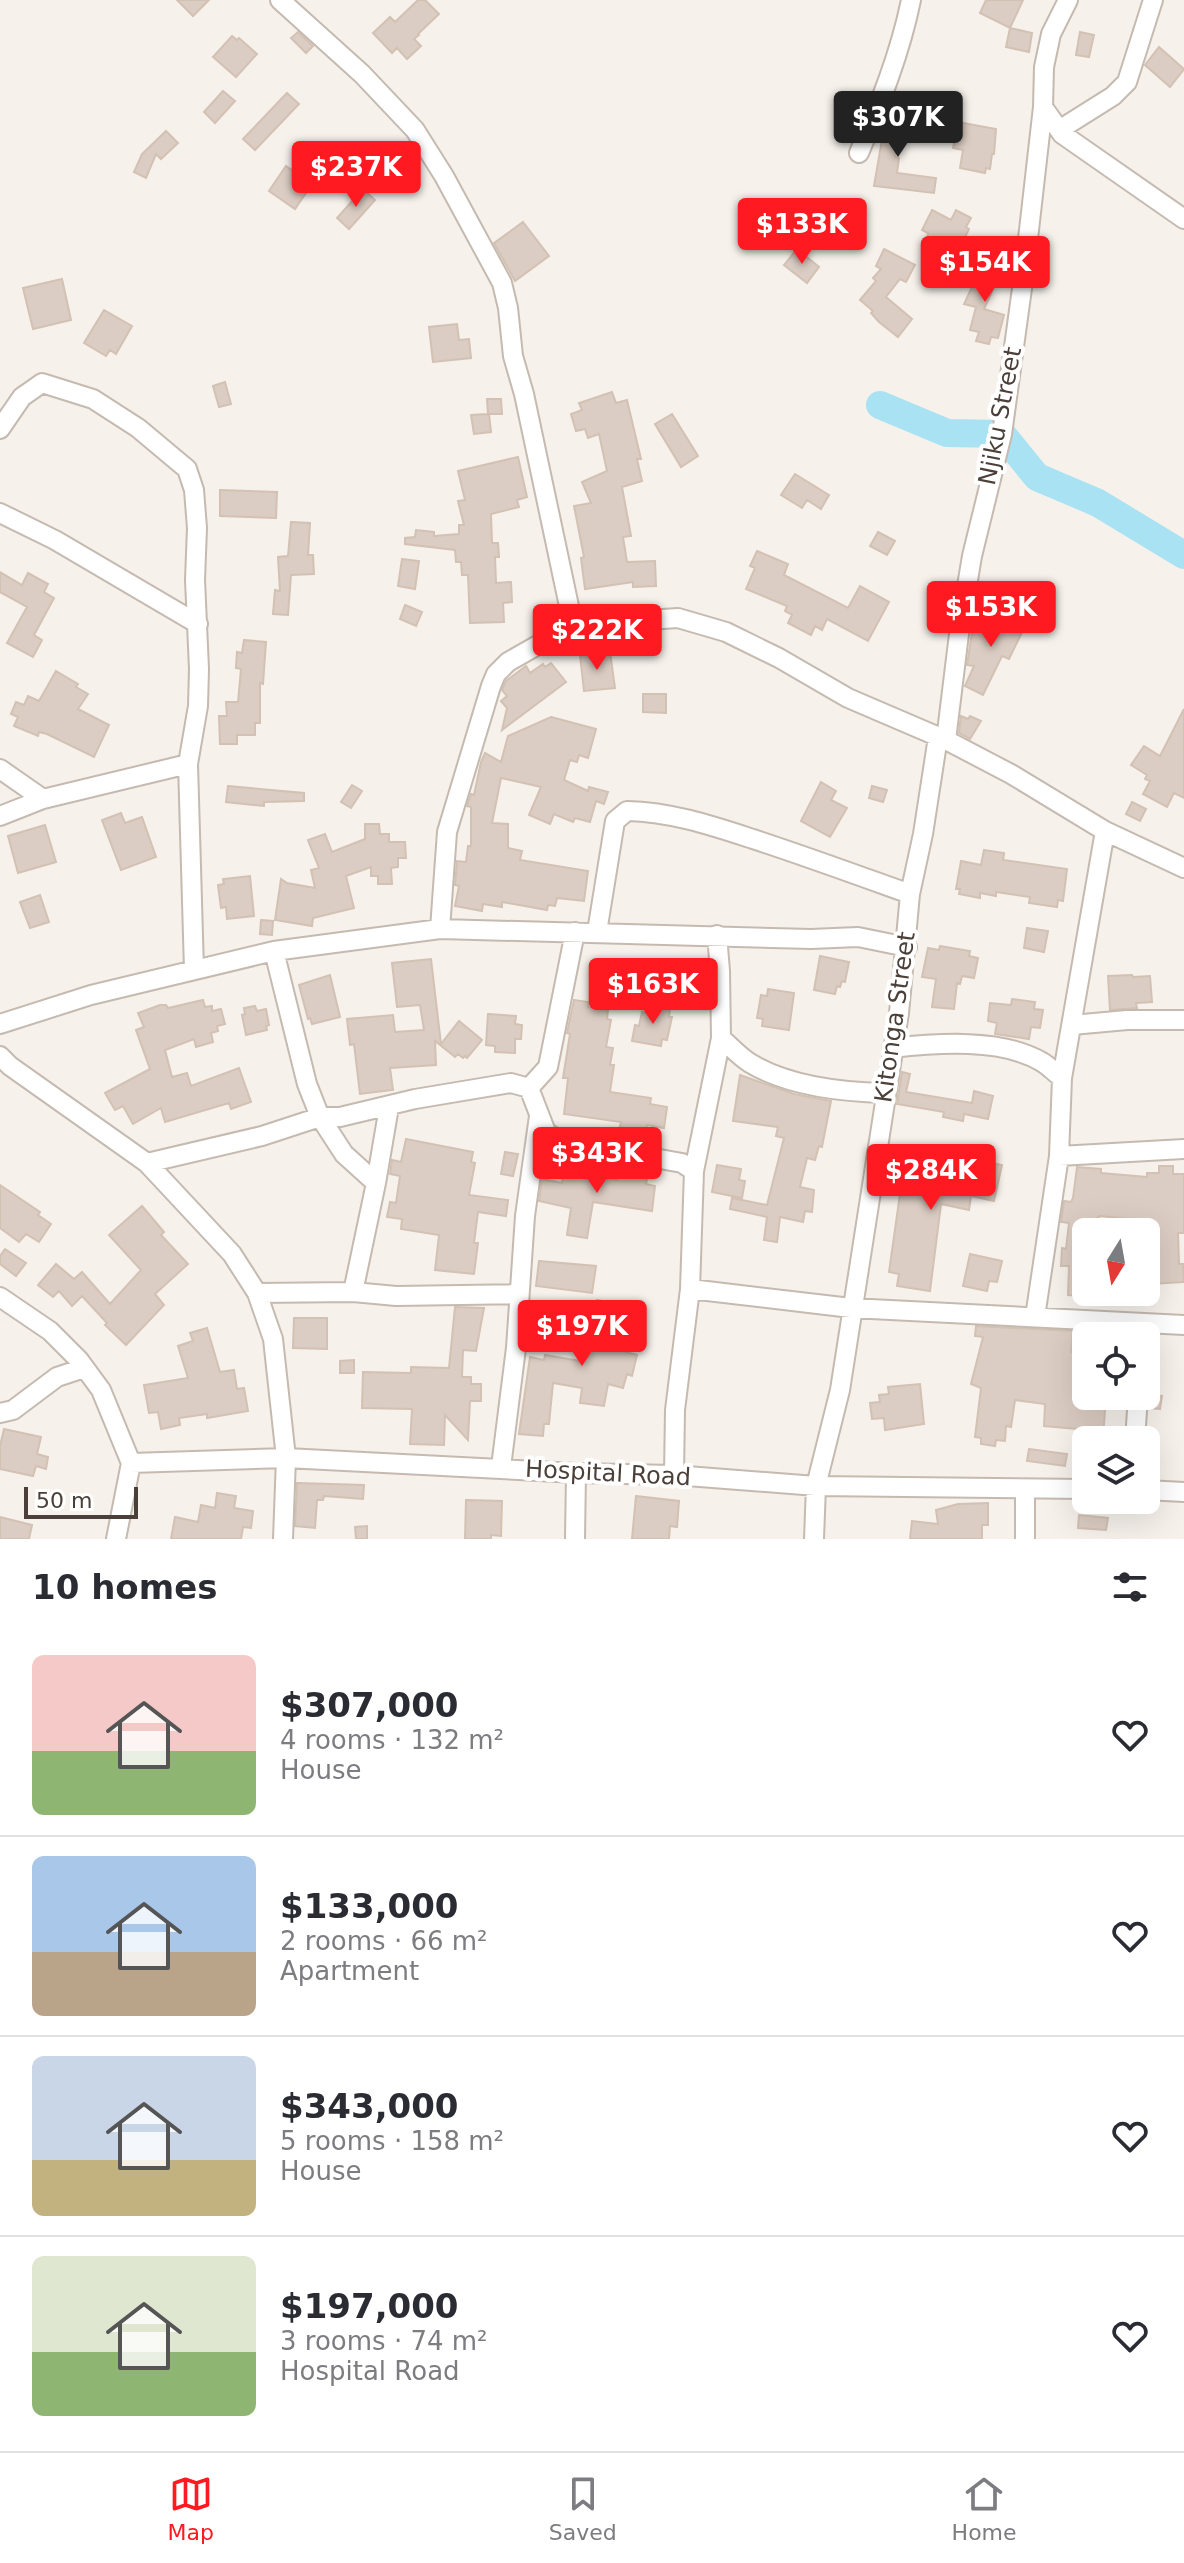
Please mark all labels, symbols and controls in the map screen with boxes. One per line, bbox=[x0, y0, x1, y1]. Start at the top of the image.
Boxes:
pin: $307K bbox=[842, 91, 954, 159]
text: $307K bbox=[852, 102, 944, 132]
pin: $237K bbox=[300, 141, 412, 209]
text: $237K bbox=[310, 152, 402, 182]
pin: $133K bbox=[746, 198, 858, 266]
text: $133K bbox=[756, 209, 848, 239]
pin: $154K bbox=[929, 236, 1041, 304]
text: $154K bbox=[939, 247, 1031, 277]
street label: Njiku Street bbox=[973, 345, 1027, 487]
pin: $153K bbox=[935, 581, 1047, 649]
text: $153K bbox=[945, 592, 1037, 622]
pin: $222K bbox=[541, 604, 653, 672]
text: $222K bbox=[551, 615, 643, 645]
street label: Kitonga Street bbox=[869, 930, 921, 1104]
pin: $163K bbox=[597, 958, 709, 1026]
text: $163K bbox=[607, 969, 699, 999]
pin: $343K bbox=[541, 1127, 653, 1195]
text: $343K bbox=[551, 1138, 643, 1168]
pin: $284K bbox=[875, 1144, 987, 1212]
text: $284K bbox=[885, 1155, 977, 1185]
north arrow bbox=[1072, 1218, 1160, 1306]
map controls bbox=[1072, 1218, 1160, 1514]
pin: $197K bbox=[526, 1300, 638, 1368]
text: $197K bbox=[536, 1311, 628, 1341]
button: locate bbox=[1072, 1322, 1160, 1410]
button: layers bbox=[1072, 1426, 1160, 1514]
street label: Hospital Road bbox=[524, 1455, 692, 1491]
scale bar bbox=[24, 1483, 138, 1519]
text: 50 m bbox=[36, 1488, 92, 1513]
icon: filters bbox=[1108, 1565, 1152, 1609]
text: 10 homes bbox=[32, 1567, 217, 1607]
text: $307,000 bbox=[280, 1685, 459, 1725]
icon: home bbox=[96, 1687, 192, 1783]
icon: heart bbox=[1108, 1713, 1152, 1757]
text: 4 rooms · 132 m² bbox=[280, 1725, 504, 1755]
text: House bbox=[280, 1755, 361, 1785]
text: $133,000 bbox=[280, 1886, 459, 1926]
icon: home bbox=[96, 1888, 192, 1984]
icon: heart bbox=[1108, 1914, 1152, 1958]
text: 2 rooms · 66 m² bbox=[280, 1926, 488, 1956]
text: Apartment bbox=[280, 1956, 419, 1986]
text: $343,000 bbox=[280, 2086, 459, 2126]
icon: home bbox=[96, 2088, 192, 2184]
icon: heart bbox=[1108, 2114, 1152, 2158]
text: 5 rooms · 158 m² bbox=[280, 2126, 504, 2156]
text: House bbox=[280, 2156, 361, 2186]
text: $197,000 bbox=[280, 2286, 459, 2326]
icon: home bbox=[96, 2288, 192, 2384]
icon: heart bbox=[1108, 2314, 1152, 2358]
text: 3 rooms · 74 m² bbox=[280, 2326, 488, 2356]
text: Hospital Road bbox=[280, 2356, 460, 2386]
tab: Map bbox=[167, 2472, 214, 2545]
tab: Saved bbox=[549, 2472, 617, 2545]
tab: Home bbox=[952, 2472, 1017, 2545]

